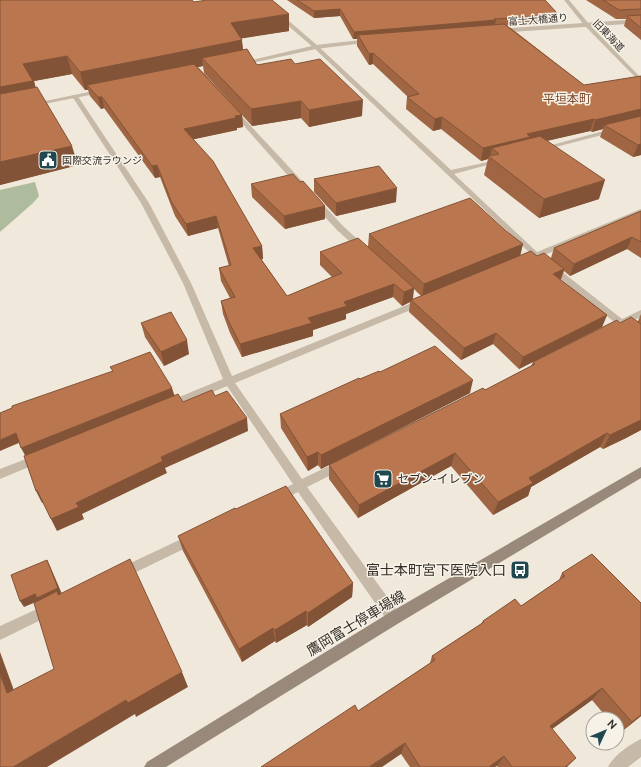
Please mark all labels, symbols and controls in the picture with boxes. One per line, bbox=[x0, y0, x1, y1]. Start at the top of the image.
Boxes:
street label: 富士大橋通り bbox=[508, 12, 568, 27]
street label: 旧東海道 bbox=[591, 17, 626, 54]
district label: 平垣本町 bbox=[543, 92, 591, 105]
public building icon: 国際交流ラウンジ bbox=[37, 149, 59, 171]
place label: 国際交流ラウンジ bbox=[62, 155, 142, 166]
supermarket icon: セブン-イレブン bbox=[372, 468, 394, 490]
place label: セブン-イレブン bbox=[397, 472, 484, 485]
bus stop icon: 富士本町宮下医院入口 bbox=[509, 559, 531, 581]
place label: 富士本町宮下医院入口 bbox=[366, 562, 506, 578]
street label: 鷹岡富士停車場線 bbox=[304, 587, 408, 659]
north arrow bbox=[585, 711, 625, 751]
text: N bbox=[605, 717, 619, 731]

